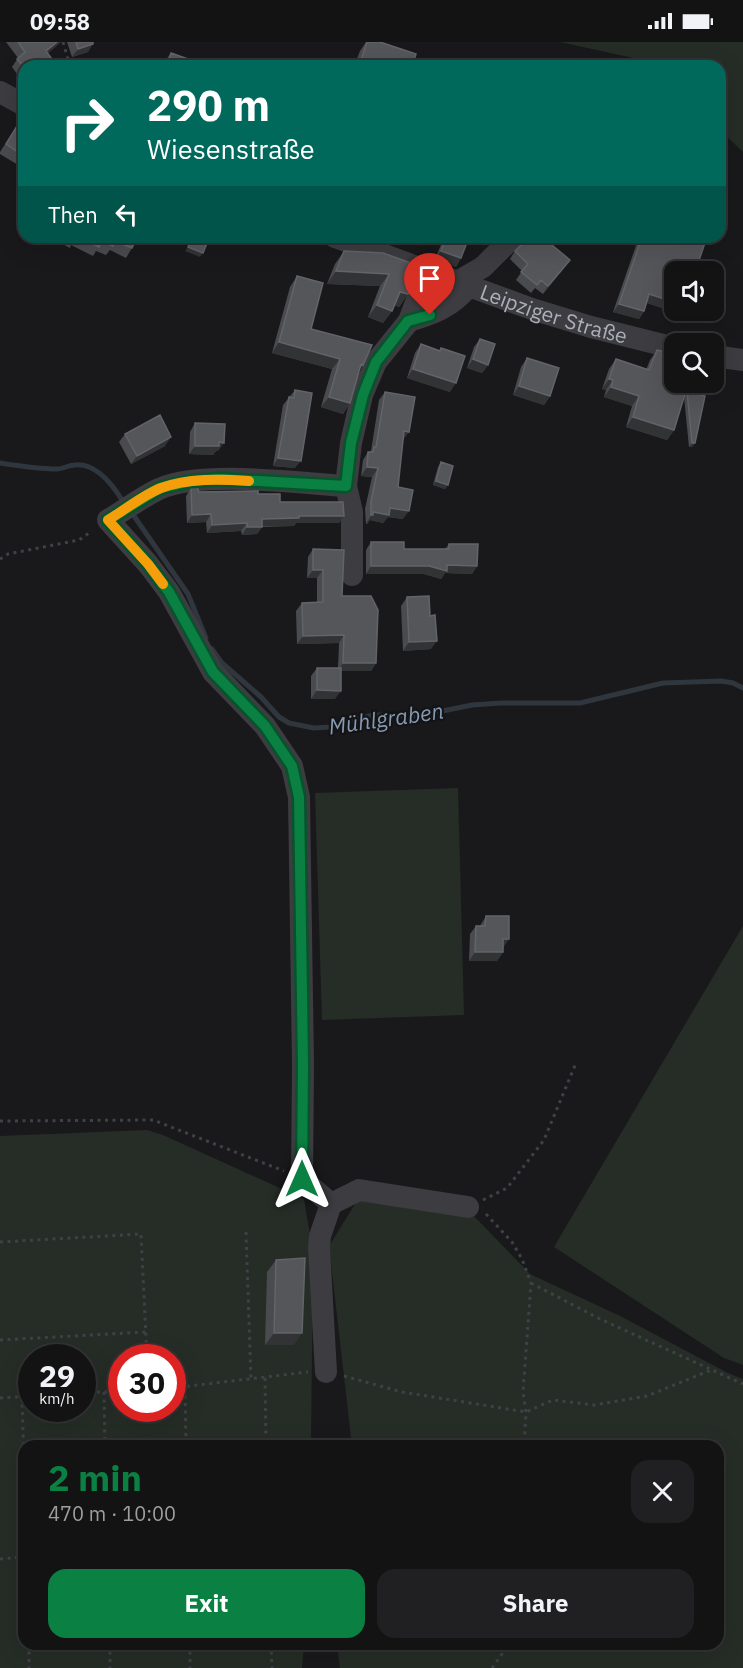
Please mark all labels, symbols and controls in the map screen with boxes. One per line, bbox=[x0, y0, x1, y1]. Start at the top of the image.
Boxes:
text: 09:58 bbox=[30, 7, 90, 36]
text: 290 m bbox=[147, 78, 270, 133]
icon: right bbox=[48, 84, 126, 162]
text: Wiesenstraße bbox=[147, 131, 315, 166]
icon: left bbox=[110, 198, 143, 231]
text: Then bbox=[48, 200, 98, 229]
pin bbox=[404, 253, 455, 315]
map controls bbox=[664, 261, 724, 393]
button: sound bbox=[664, 261, 724, 321]
icon: arrive bbox=[413, 262, 446, 295]
street label: Leipziger Straße bbox=[476, 277, 630, 350]
button: search bbox=[664, 333, 724, 393]
water label: Mühlgraben bbox=[327, 696, 445, 740]
position arrow bbox=[270, 1147, 334, 1211]
speed limit sign: 30 bbox=[108, 1344, 186, 1422]
text: 29 bbox=[39, 1356, 75, 1395]
text: km/h bbox=[39, 1389, 75, 1408]
text: 2 min bbox=[48, 1454, 142, 1501]
button: close bbox=[631, 1460, 694, 1523]
text: 470 m · 10:00 bbox=[48, 1500, 176, 1527]
button: Exit bbox=[48, 1569, 365, 1638]
button: Share bbox=[377, 1569, 694, 1638]

